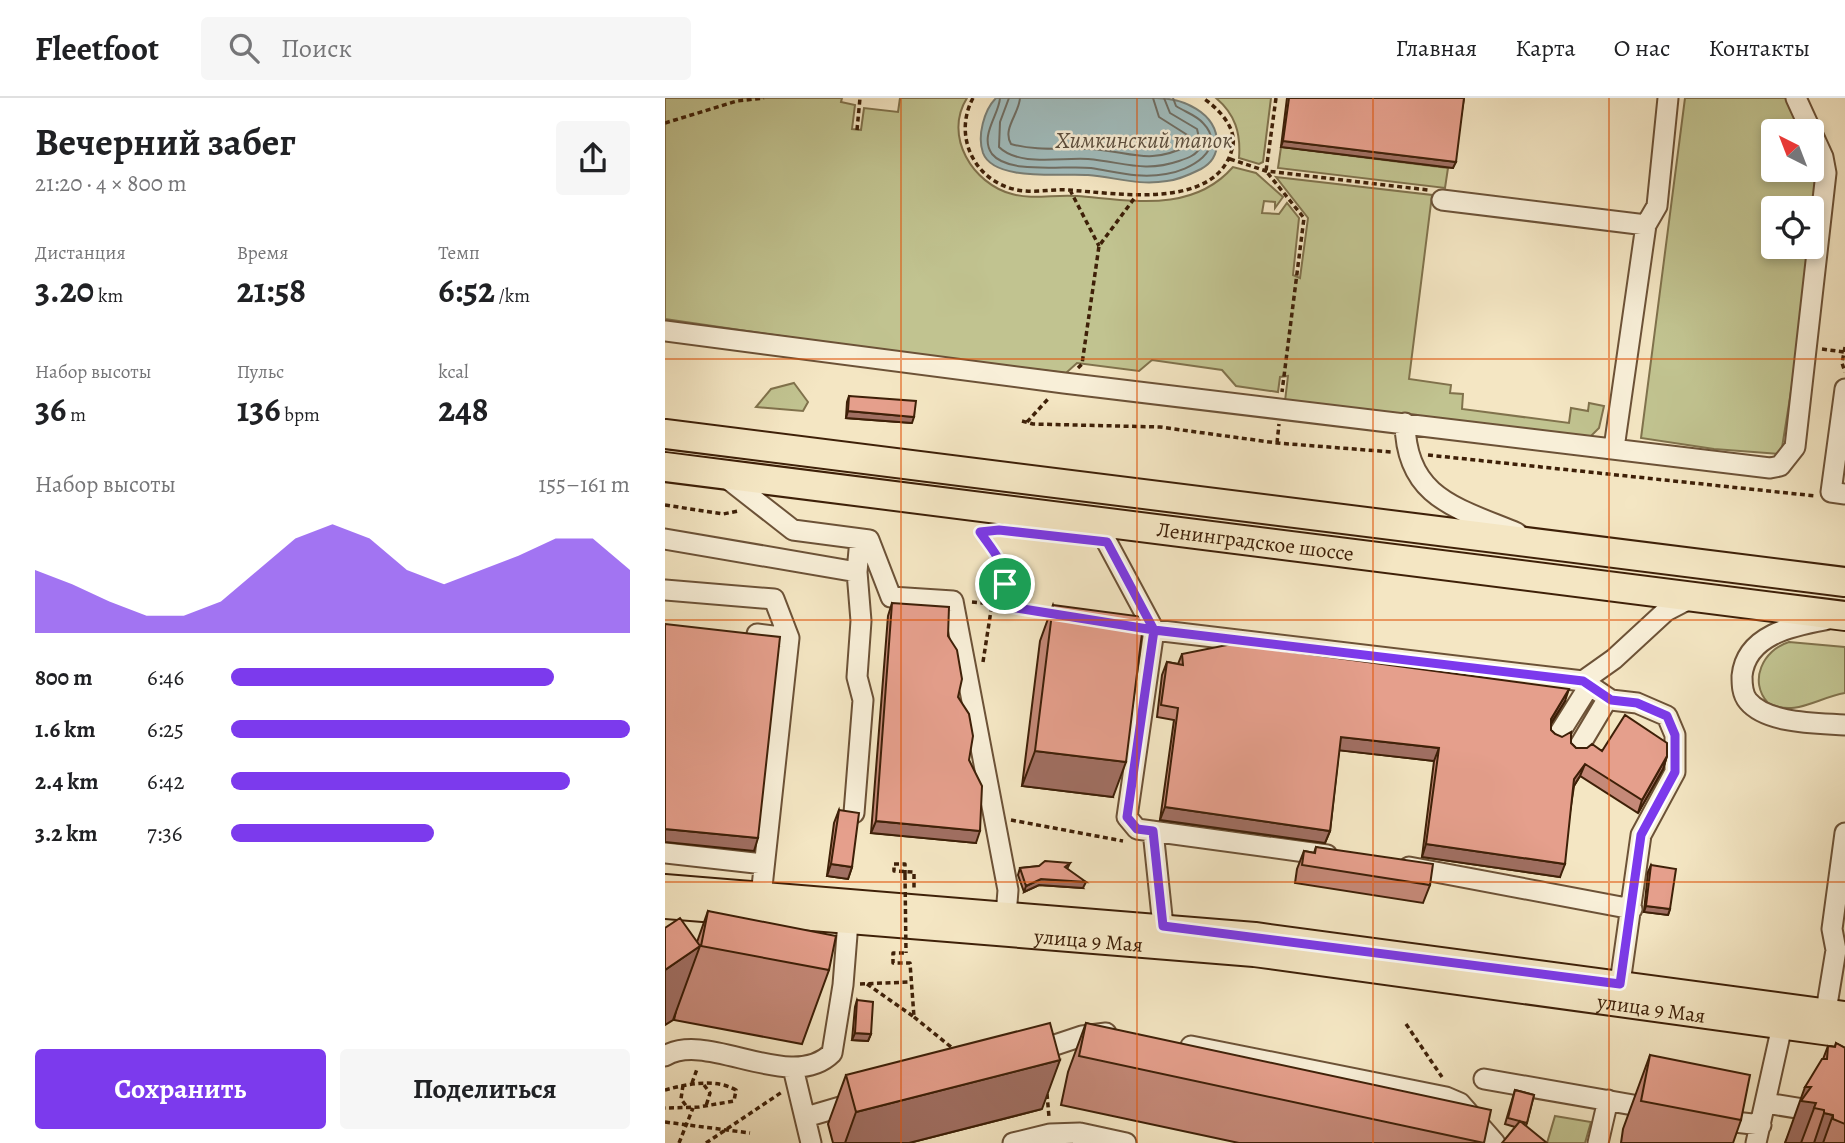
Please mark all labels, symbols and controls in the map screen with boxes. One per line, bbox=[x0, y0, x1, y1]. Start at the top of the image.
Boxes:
search box bbox=[201, 17, 691, 80]
text: Fleetfoot bbox=[35, 26, 159, 71]
icon: search bbox=[225, 29, 263, 67]
text: Поиск bbox=[281, 31, 352, 66]
text: Главная bbox=[1396, 32, 1477, 64]
text: Карта bbox=[1515, 32, 1576, 64]
text: О нас bbox=[1614, 32, 1670, 64]
text: Контакты bbox=[1708, 32, 1810, 64]
text: Вечерний забег bbox=[35, 116, 296, 168]
north arrow bbox=[1761, 119, 1823, 182]
map controls bbox=[1761, 119, 1824, 259]
button: share bbox=[556, 121, 630, 195]
water label: Химкинский тапок bbox=[1054, 125, 1233, 156]
text: 21:20 · 4 × 800 m bbox=[35, 168, 187, 199]
button: locate bbox=[1761, 196, 1824, 259]
text: Дистанция bbox=[35, 240, 126, 266]
text: Время bbox=[237, 240, 288, 266]
text: Темп bbox=[438, 240, 480, 266]
text: 3.20 bbox=[35, 266, 94, 314]
text: 21:58 bbox=[237, 266, 306, 314]
text: 6:52 bbox=[438, 266, 495, 314]
text: km bbox=[94, 283, 123, 309]
text: /km bbox=[495, 283, 530, 309]
text: Набор высоты bbox=[35, 359, 151, 385]
text: Пульс bbox=[237, 359, 284, 385]
text: kcal bbox=[438, 359, 469, 385]
text: 36 bbox=[35, 385, 66, 433]
text: 136 bbox=[237, 385, 281, 433]
text: 248 bbox=[438, 385, 488, 433]
text: m bbox=[66, 402, 86, 428]
text: bpm bbox=[281, 402, 320, 428]
text: Набор высоты bbox=[35, 469, 176, 500]
text: 155–161 m bbox=[538, 469, 630, 500]
street label: Ленинградское шоссе bbox=[1155, 515, 1355, 568]
pin bbox=[975, 554, 1035, 614]
icon: arrive bbox=[986, 565, 1024, 603]
text: 800 m bbox=[35, 662, 92, 693]
text: 6:46 bbox=[147, 662, 184, 693]
text: 1.6 km bbox=[35, 714, 95, 745]
text: 6:25 bbox=[147, 714, 184, 745]
text: 2.4 km bbox=[35, 766, 98, 797]
text: 6:42 bbox=[147, 766, 184, 797]
text: 3.2 km bbox=[35, 818, 98, 849]
text: 7:36 bbox=[147, 818, 182, 849]
street label: улица 9 Мая bbox=[1032, 922, 1144, 959]
street label: улица 9 Мая bbox=[1594, 987, 1707, 1030]
button: Сохранить bbox=[35, 1049, 326, 1129]
button: Поделиться bbox=[340, 1049, 630, 1129]

